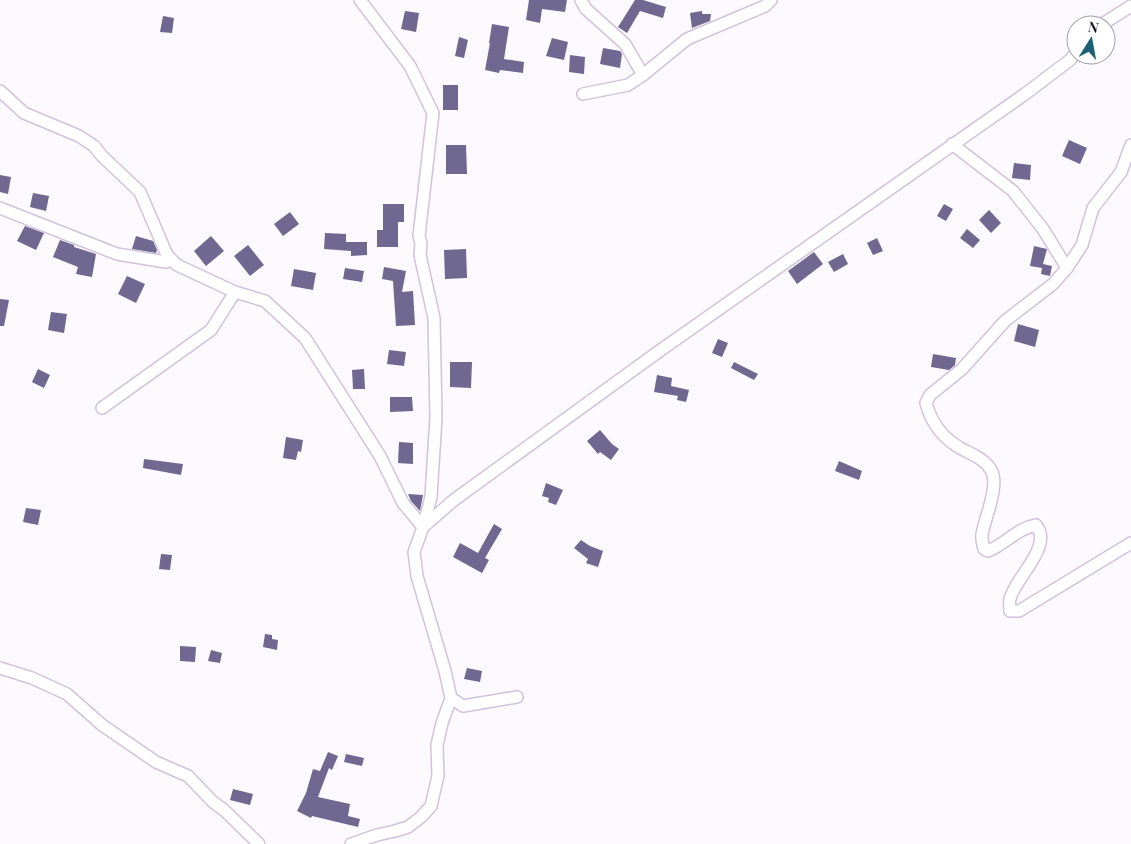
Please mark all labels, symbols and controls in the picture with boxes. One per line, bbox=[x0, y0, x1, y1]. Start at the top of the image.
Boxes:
north arrow bbox=[1066, 15, 1116, 65]
text: N bbox=[1087, 16, 1100, 37]

